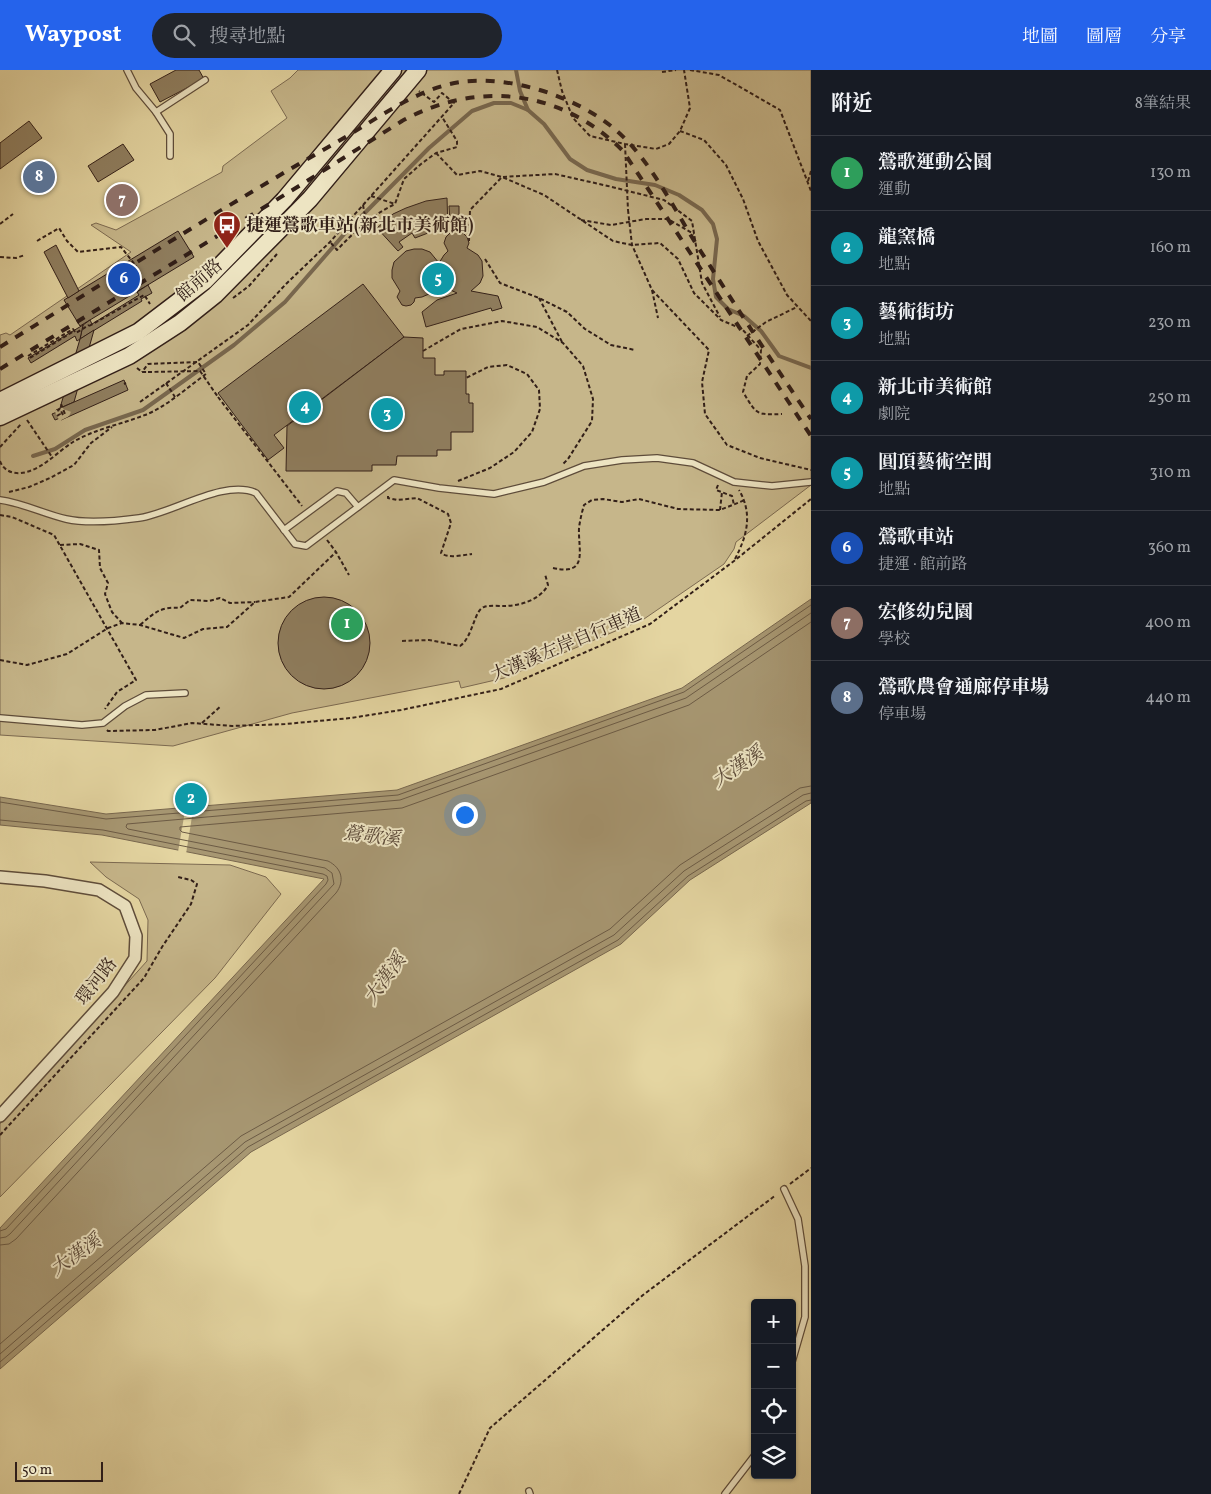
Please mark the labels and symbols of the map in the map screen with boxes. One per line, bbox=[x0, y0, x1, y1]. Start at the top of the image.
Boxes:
pin: 8 bbox=[23, 158, 55, 196]
pin: 7 bbox=[106, 181, 138, 219]
bus stop icon: 捷運鶯歌車站(新北市美術館) bbox=[212, 210, 242, 249]
place label: 捷運鶯歌車站(新北市美術館) bbox=[246, 214, 474, 239]
street label: 館前路 bbox=[171, 254, 229, 308]
pin: 6 bbox=[108, 260, 140, 298]
pin: 5 bbox=[422, 260, 454, 298]
pin: 4 bbox=[289, 388, 321, 426]
pin: 3 bbox=[371, 395, 403, 433]
street label: 大漢溪左岸自行車道 bbox=[487, 602, 646, 689]
pin: 1 bbox=[331, 605, 363, 643]
water label: 大漢溪 bbox=[707, 740, 771, 794]
pin: 2 bbox=[175, 780, 207, 818]
your location bbox=[452, 802, 478, 828]
water label: 鶯歌溪 bbox=[342, 821, 404, 854]
water label: 大漢溪 bbox=[358, 947, 414, 1010]
street label: 環河路 bbox=[71, 953, 124, 1011]
water label: 大漢溪 bbox=[45, 1227, 109, 1283]
scale bar bbox=[15, 1459, 102, 1482]

